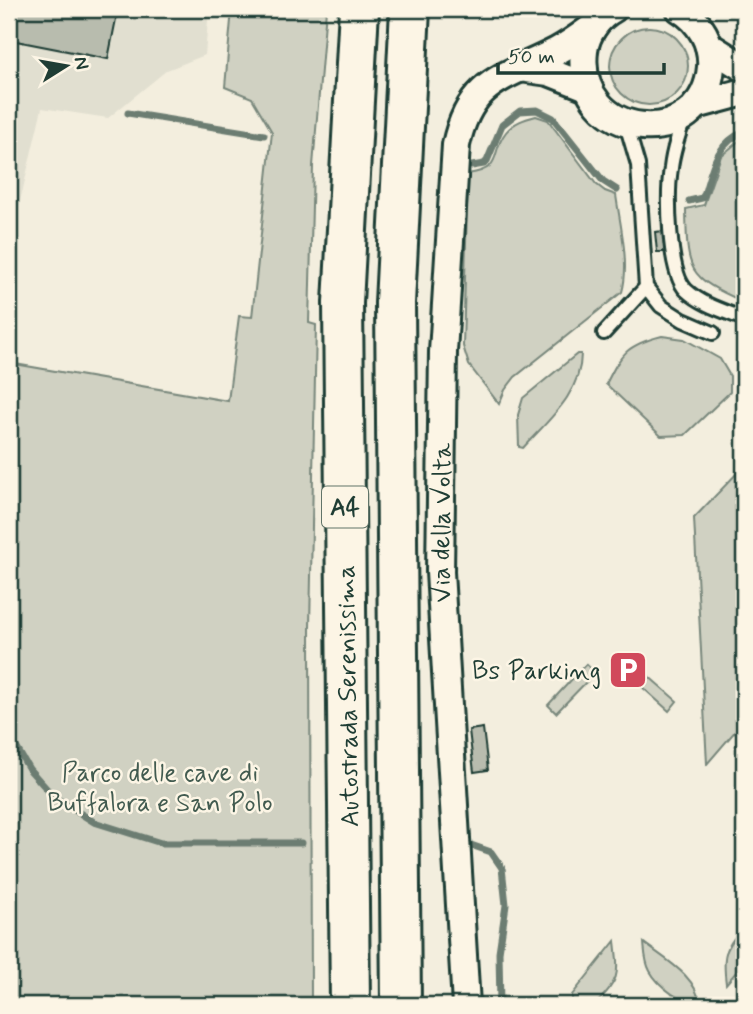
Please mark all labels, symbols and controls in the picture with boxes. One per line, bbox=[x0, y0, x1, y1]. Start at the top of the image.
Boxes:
north arrow bbox=[32, 32, 102, 102]
scale bar bbox=[498, 32, 664, 76]
text: 50 m bbox=[508, 43, 555, 71]
text: N bbox=[68, 54, 95, 72]
street label: Via della Volta bbox=[425, 442, 461, 604]
road number: A4 bbox=[322, 486, 368, 528]
street label: Autostrada Serenissima bbox=[330, 565, 368, 827]
parking icon: Bs Parking bbox=[607, 649, 649, 691]
place label: Bs Parking bbox=[472, 655, 601, 689]
park label: Parco delle cave di Buffalora e San Polo bbox=[47, 757, 273, 821]

